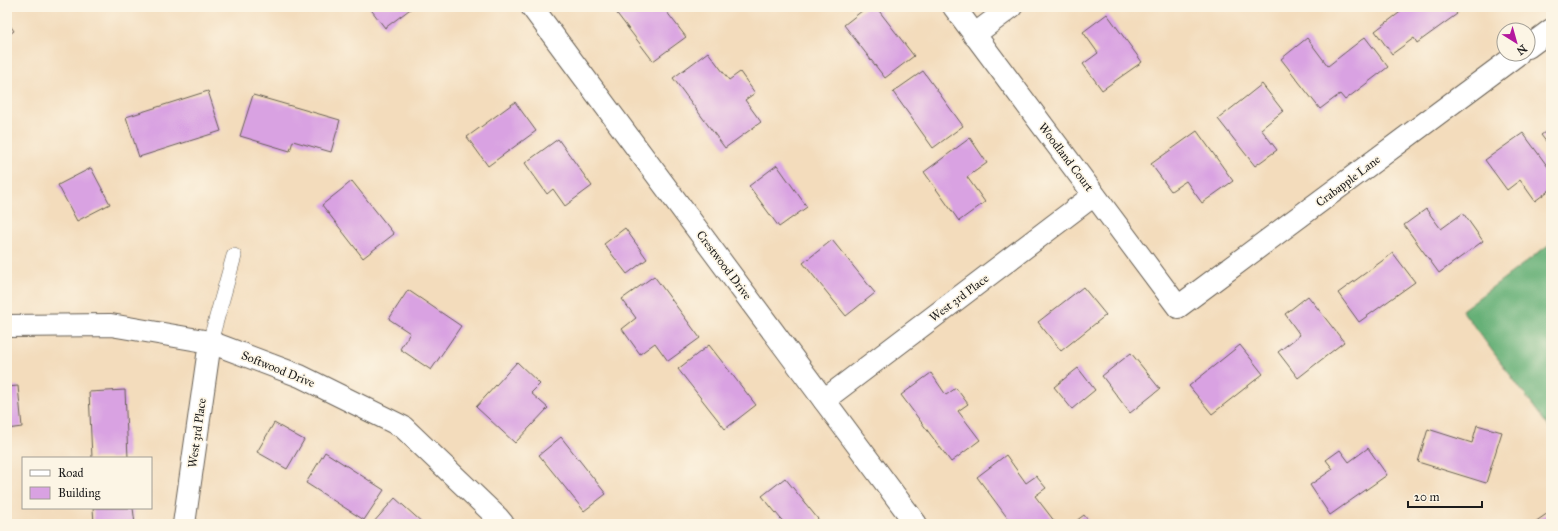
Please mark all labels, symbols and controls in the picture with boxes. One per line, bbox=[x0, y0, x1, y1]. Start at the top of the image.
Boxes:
north arrow bbox=[1496, 22, 1536, 62]
text: N bbox=[1514, 42, 1529, 58]
street label: Woodland Court bbox=[1036, 120, 1097, 195]
street label: Crabapple Lane bbox=[1313, 152, 1383, 210]
street label: Crestwood Drive bbox=[694, 228, 754, 302]
street label: West 3rd Place bbox=[927, 271, 991, 325]
street label: Softwood Drive bbox=[239, 348, 317, 390]
street label: West 3rd Place bbox=[185, 397, 209, 469]
legend bbox=[22, 457, 152, 509]
text: Road bbox=[58, 466, 84, 480]
scale bar bbox=[1408, 483, 1482, 509]
text: Building bbox=[58, 486, 101, 501]
text: 20 m bbox=[1414, 490, 1440, 504]

